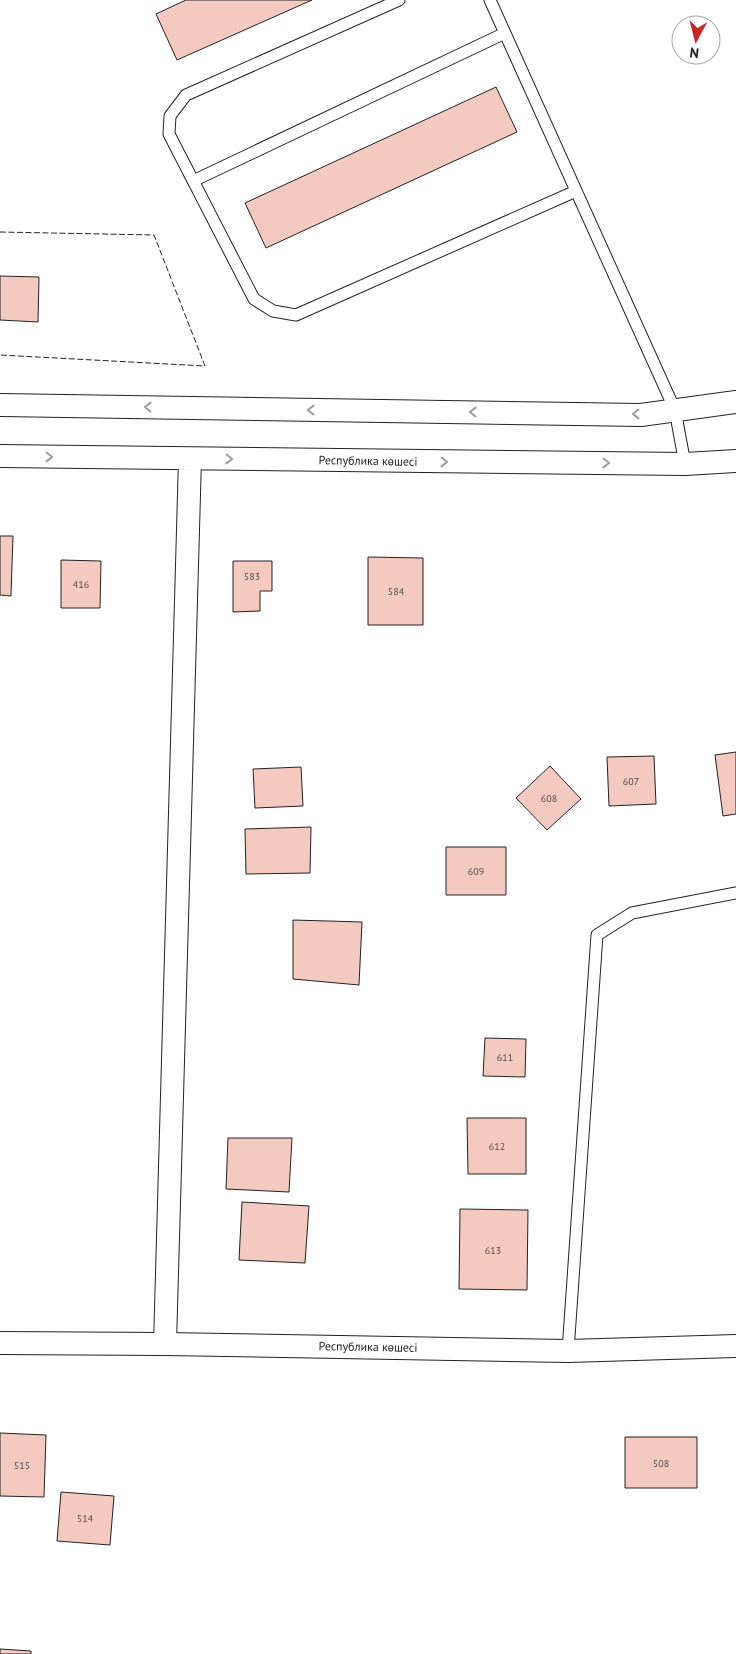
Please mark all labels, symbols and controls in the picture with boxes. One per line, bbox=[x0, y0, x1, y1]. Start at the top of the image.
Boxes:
north arrow bbox=[671, 15, 721, 65]
text: N bbox=[689, 43, 700, 62]
one-way arrow bbox=[144, 402, 152, 412]
one-way arrow bbox=[306, 405, 314, 415]
one-way arrow bbox=[469, 407, 476, 417]
one-way arrow bbox=[631, 409, 639, 419]
one-way arrow bbox=[45, 451, 53, 462]
street label: Республика көшесі bbox=[318, 452, 418, 469]
one-way arrow bbox=[225, 454, 233, 465]
one-way arrow bbox=[440, 456, 448, 467]
one-way arrow bbox=[602, 458, 610, 468]
house number: 583 bbox=[244, 570, 260, 583]
house number: 416 bbox=[73, 578, 89, 591]
house number: 584 bbox=[388, 585, 405, 598]
house number: 607 bbox=[623, 775, 639, 788]
house number: 608 bbox=[541, 792, 557, 805]
house number: 609 bbox=[468, 865, 484, 878]
house number: 611 bbox=[497, 1051, 513, 1064]
house number: 612 bbox=[489, 1140, 505, 1153]
house number: 613 bbox=[485, 1244, 501, 1257]
street label: Республика көшесі bbox=[318, 1338, 418, 1355]
house number: 508 bbox=[653, 1457, 669, 1470]
house number: 515 bbox=[14, 1459, 30, 1472]
house number: 514 bbox=[77, 1512, 94, 1525]

